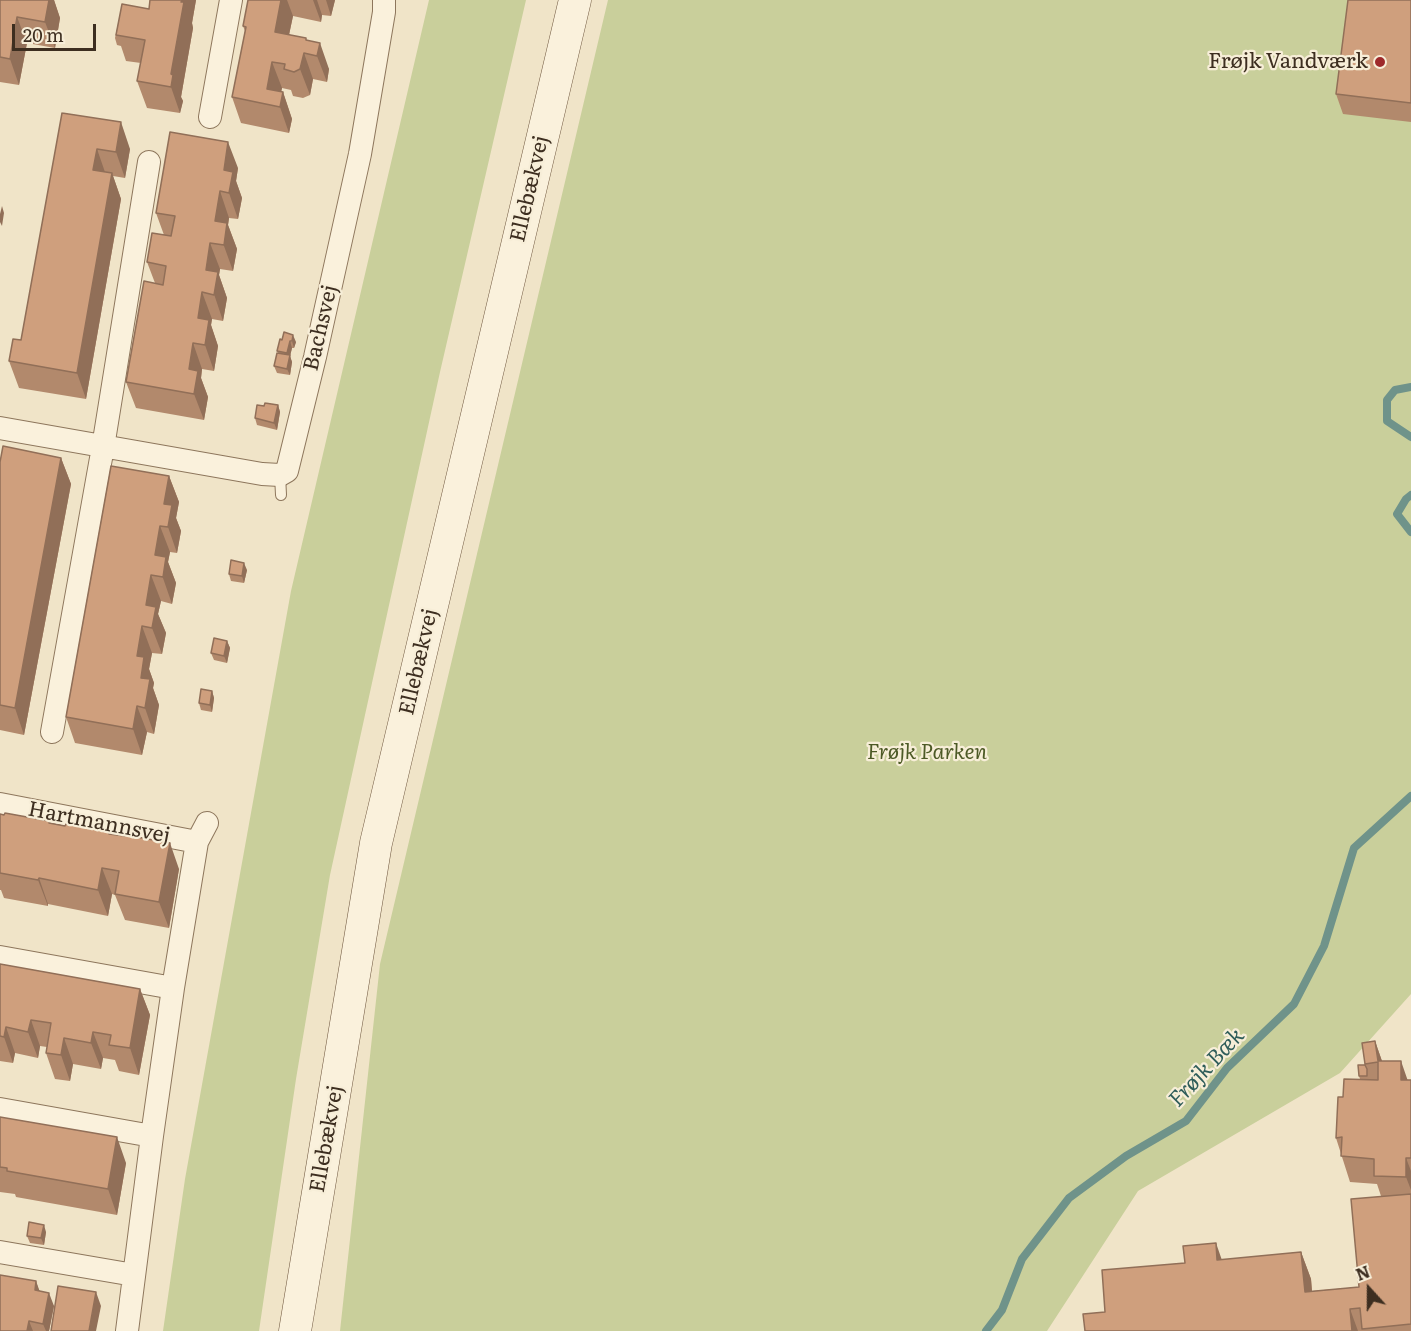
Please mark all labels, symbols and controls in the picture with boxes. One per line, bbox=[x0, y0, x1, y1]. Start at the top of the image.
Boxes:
scale bar bbox=[15, 12, 99, 50]
text: 20 m bbox=[23, 21, 64, 48]
place label: Frøjk Vandværk bbox=[1208, 49, 1368, 75]
marker: Frøjk Vandværk bbox=[1373, 55, 1387, 69]
street label: Ellebækvej bbox=[505, 133, 555, 245]
street label: Bachsvej bbox=[299, 282, 343, 374]
street label: Ellebækvej bbox=[394, 606, 444, 718]
park label: Frøjk Parken bbox=[867, 740, 987, 766]
street label: Hartmannsvej bbox=[26, 797, 172, 849]
water label: Frøjk Bæk bbox=[1164, 1023, 1250, 1113]
street label: Ellebækvej bbox=[305, 1083, 349, 1195]
north arrow bbox=[1339, 1259, 1399, 1319]
text: N bbox=[1352, 1259, 1373, 1286]

